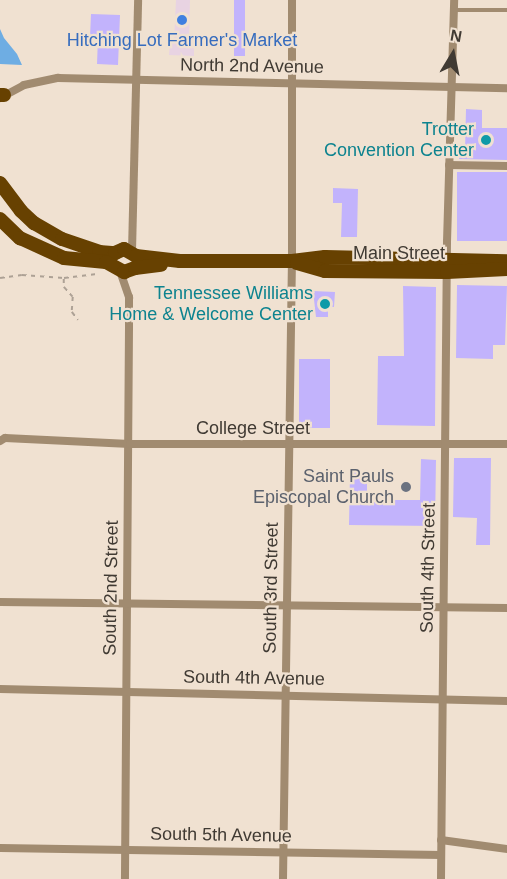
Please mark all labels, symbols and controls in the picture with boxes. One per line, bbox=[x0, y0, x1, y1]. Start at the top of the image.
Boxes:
marker: Hitching Lot Farmer's Market bbox=[175, 13, 189, 27]
north arrow bbox=[423, 24, 483, 84]
text: N bbox=[449, 26, 463, 45]
place label: Hitching Lot Farmer's Market bbox=[67, 29, 297, 51]
street label: North 2nd Avenue bbox=[179, 54, 325, 78]
place label: Trotter Convention Center bbox=[324, 119, 474, 162]
marker: Trotter Convention Center bbox=[479, 133, 493, 147]
street label: Main Street bbox=[353, 242, 445, 264]
place label: Tennessee Williams Home & Welcome Center bbox=[109, 283, 313, 326]
marker: Tennessee Williams Home & Welcome Center bbox=[318, 297, 332, 311]
street label: College Street bbox=[196, 417, 310, 439]
place label: Saint Pauls Episcopal Church bbox=[253, 466, 394, 508]
marker: Saint Pauls Episcopal Church bbox=[399, 480, 413, 494]
street label: South 4th Street bbox=[416, 503, 440, 633]
street label: South 2nd Street bbox=[99, 520, 123, 656]
street label: South 3rd Street bbox=[259, 522, 283, 654]
street label: South 4th Avenue bbox=[182, 666, 326, 690]
street label: South 5th Avenue bbox=[149, 823, 293, 847]

